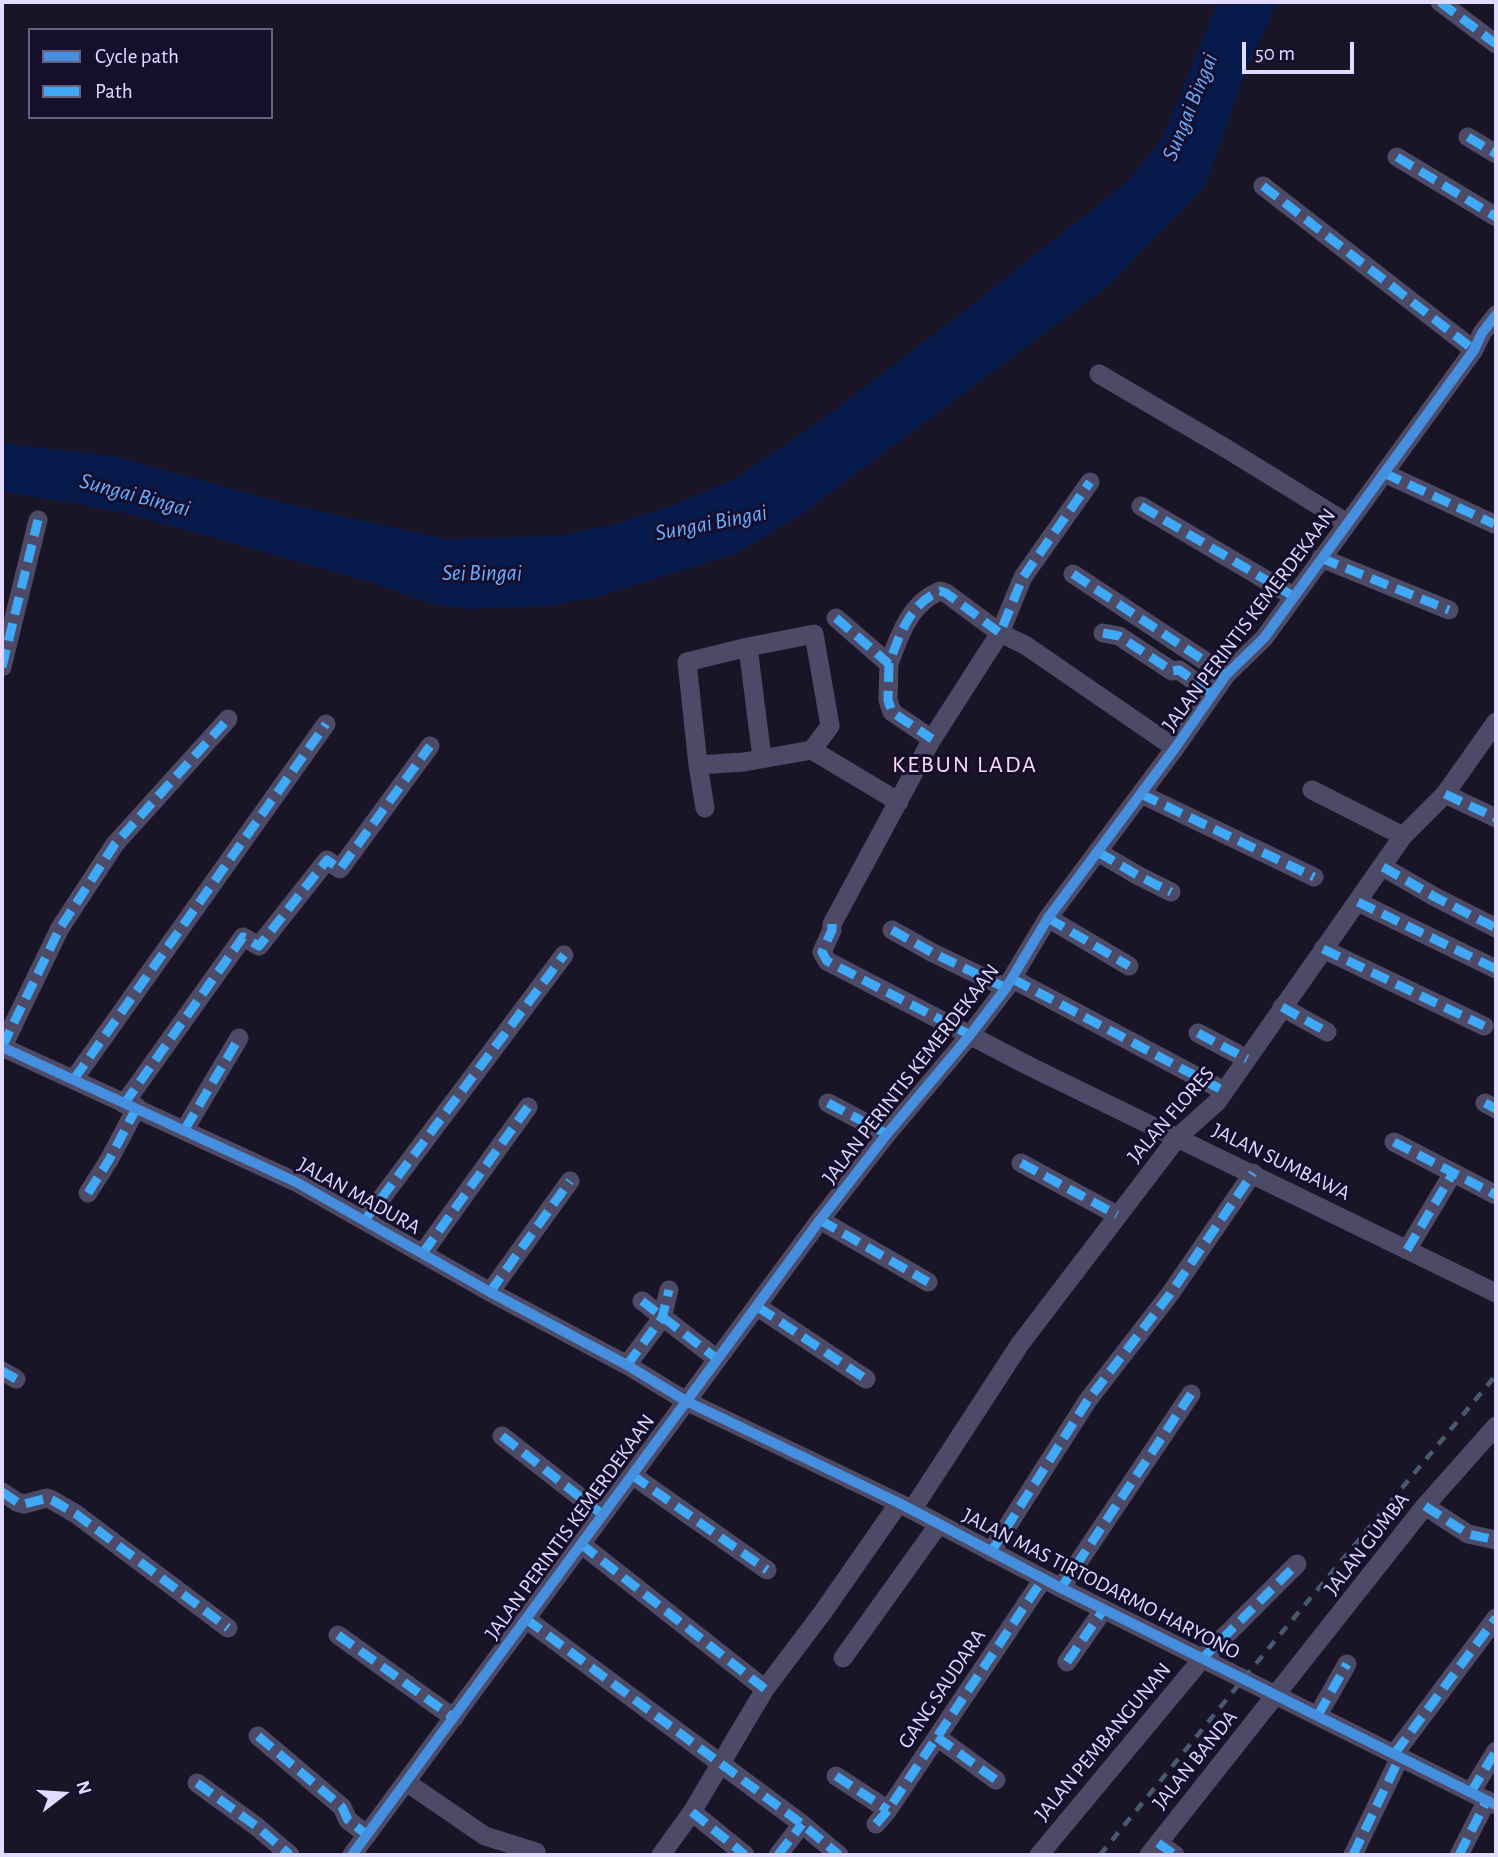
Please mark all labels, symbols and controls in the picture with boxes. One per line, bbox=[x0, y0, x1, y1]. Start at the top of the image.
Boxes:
legend bbox=[28, 28, 273, 119]
scale bar bbox=[1246, 28, 1358, 72]
text: 50 m bbox=[1255, 43, 1295, 64]
text: Cycle path bbox=[95, 46, 179, 67]
water label: Sungai Bingai bbox=[1156, 49, 1224, 165]
text: Path bbox=[95, 81, 133, 102]
water label: Sungai Bingai bbox=[77, 467, 193, 523]
water label: Sungai Bingai bbox=[653, 499, 769, 547]
street label: JALAN PERINTIS KEMERDEKAAN bbox=[1157, 504, 1341, 736]
water label: Sei Bingai bbox=[442, 559, 522, 587]
district label: KEBUN LADA bbox=[893, 751, 1037, 779]
street label: JALAN PERINTIS KEMERDEKAAN bbox=[817, 959, 1005, 1189]
street label: JALAN FLORES bbox=[1122, 1062, 1220, 1168]
street label: JALAN SUMBAWA bbox=[1208, 1118, 1354, 1206]
street label: JALAN MADURA bbox=[293, 1152, 425, 1240]
street label: JALAN PERINTIS KEMERDEKAAN bbox=[480, 1409, 660, 1645]
street label: JALAN GUMBA bbox=[1319, 1488, 1415, 1600]
street label: JALAN MAS TIRTODARMO HARYONO bbox=[958, 1503, 1244, 1665]
street label: GANG SAUDARA bbox=[893, 1624, 991, 1754]
street label: JALAN PEMBANGUNAN bbox=[1029, 1658, 1177, 1826]
street label: JALAN BANDA bbox=[1147, 1705, 1243, 1815]
north arrow bbox=[28, 1759, 98, 1829]
text: N bbox=[73, 1779, 95, 1797]

